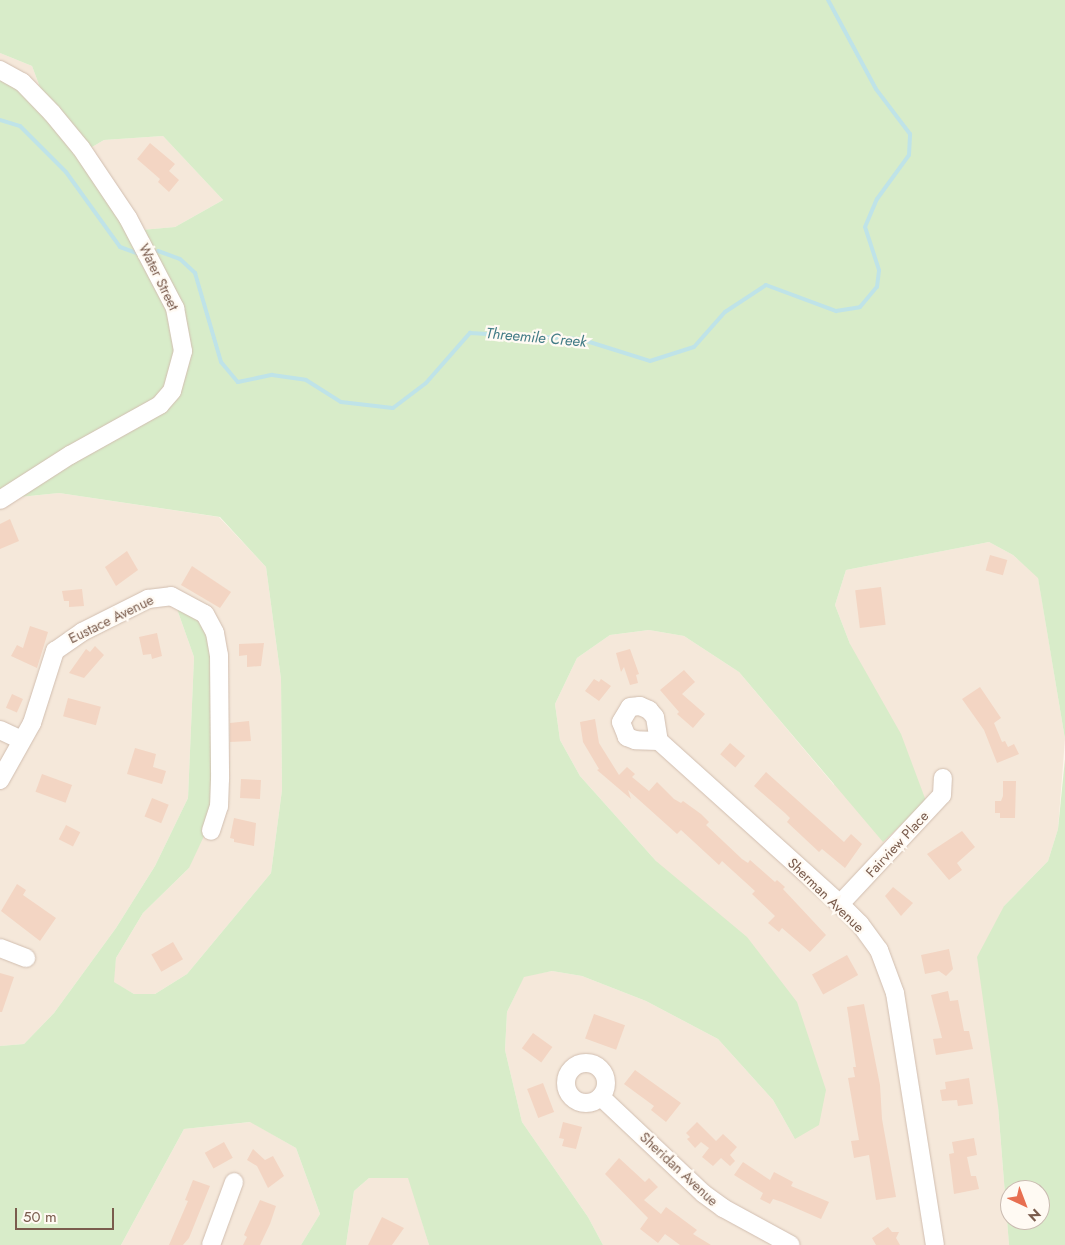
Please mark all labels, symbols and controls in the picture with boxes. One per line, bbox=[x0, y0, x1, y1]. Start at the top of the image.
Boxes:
street label: Water Street bbox=[136, 241, 182, 313]
water label: Threemile Creek bbox=[485, 325, 587, 351]
street label: Eustace Avenue bbox=[66, 591, 156, 647]
street label: Fairview Place bbox=[862, 807, 932, 881]
street label: Sherman Avenue bbox=[784, 854, 868, 936]
street label: Sheridan Avenue bbox=[637, 1129, 721, 1209]
north arrow bbox=[1000, 1180, 1050, 1230]
scale bar bbox=[18, 1198, 116, 1230]
text: N bbox=[1024, 1204, 1045, 1226]
text: 50 m bbox=[23, 1206, 57, 1228]

